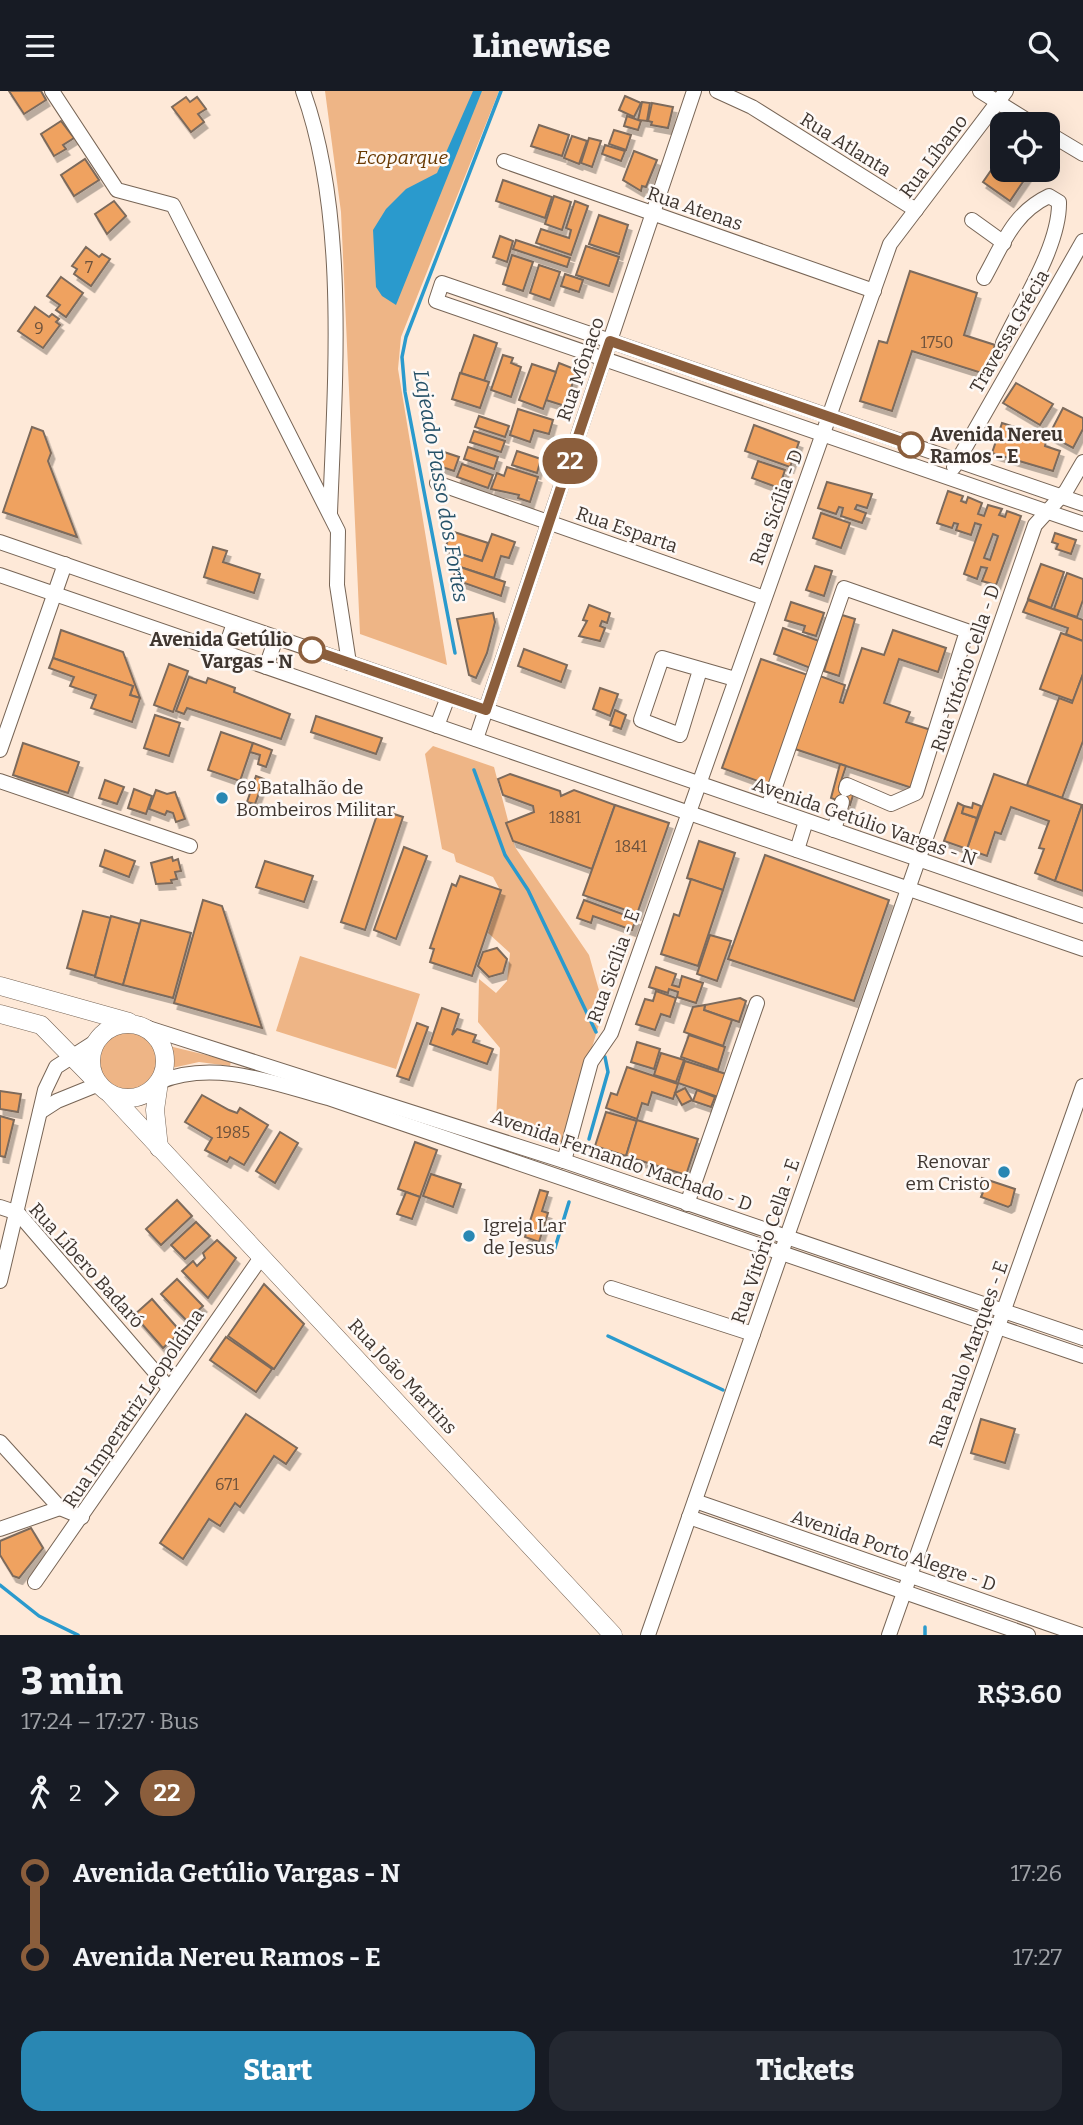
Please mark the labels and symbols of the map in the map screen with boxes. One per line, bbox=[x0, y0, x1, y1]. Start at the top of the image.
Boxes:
street label: Rua Atlanta bbox=[796, 108, 896, 182]
street label: Rua Líbano bbox=[895, 110, 972, 203]
park label: Ecoparque bbox=[356, 146, 449, 169]
street label: Rua Atenas bbox=[644, 181, 746, 236]
house number: 7 bbox=[85, 258, 93, 277]
street label: Travessa Grécia bbox=[965, 265, 1054, 397]
street label: Rua Mônaco bbox=[552, 314, 609, 424]
house number: 9 bbox=[34, 319, 44, 338]
house number: 1750 bbox=[921, 333, 953, 352]
water label: Lajeado Passo dos Fortes bbox=[408, 368, 474, 604]
place label: Avenida Nereu Ramos - E bbox=[930, 423, 1063, 468]
marker: Avenida Nereu Ramos - E bbox=[898, 432, 924, 458]
line badge: 22 bbox=[538, 438, 602, 484]
street label: Rua Sicília - D bbox=[745, 446, 808, 568]
street label: Rua Esparta bbox=[573, 501, 681, 558]
street label: Rua Vitório Cella - D bbox=[926, 582, 1005, 755]
place label: Avenida Getúlio Vargas - N bbox=[149, 628, 293, 673]
marker: Avenida Getúlio Vargas - N bbox=[299, 637, 325, 663]
street label: Avenida Getúlio Vargas - N bbox=[750, 772, 980, 871]
place label: 6º Batalhão de Bombeiros Militar bbox=[236, 776, 396, 821]
marker: 6º Batalhão de Bombeiros Militar bbox=[214, 790, 230, 806]
house number: 1881 bbox=[549, 808, 582, 827]
house number: 1841 bbox=[615, 837, 647, 856]
street label: Rua Sicília - E bbox=[582, 906, 645, 1026]
street label: Avenida Fernando Machado - D bbox=[488, 1105, 756, 1216]
house number: 1985 bbox=[216, 1123, 250, 1142]
place label: Renovar em Cristo bbox=[906, 1150, 991, 1195]
street label: Rua Vitório Cella - E bbox=[726, 1155, 805, 1327]
marker: Renovar em Cristo bbox=[996, 1164, 1012, 1180]
street label: Rua Líbero Badaró bbox=[24, 1198, 149, 1333]
place label: Igreja Lar de Jesus bbox=[483, 1214, 567, 1259]
marker: Igreja Lar de Jesus bbox=[461, 1228, 477, 1244]
street label: Rua Paulo Marques - E bbox=[924, 1258, 1013, 1451]
street label: Rua Imperatriz Leopoldina bbox=[58, 1304, 209, 1512]
street label: Rua João Martins bbox=[343, 1314, 462, 1439]
house number: 671 bbox=[215, 1475, 239, 1494]
street label: Avenida Porto Alegre - D bbox=[788, 1505, 999, 1596]

